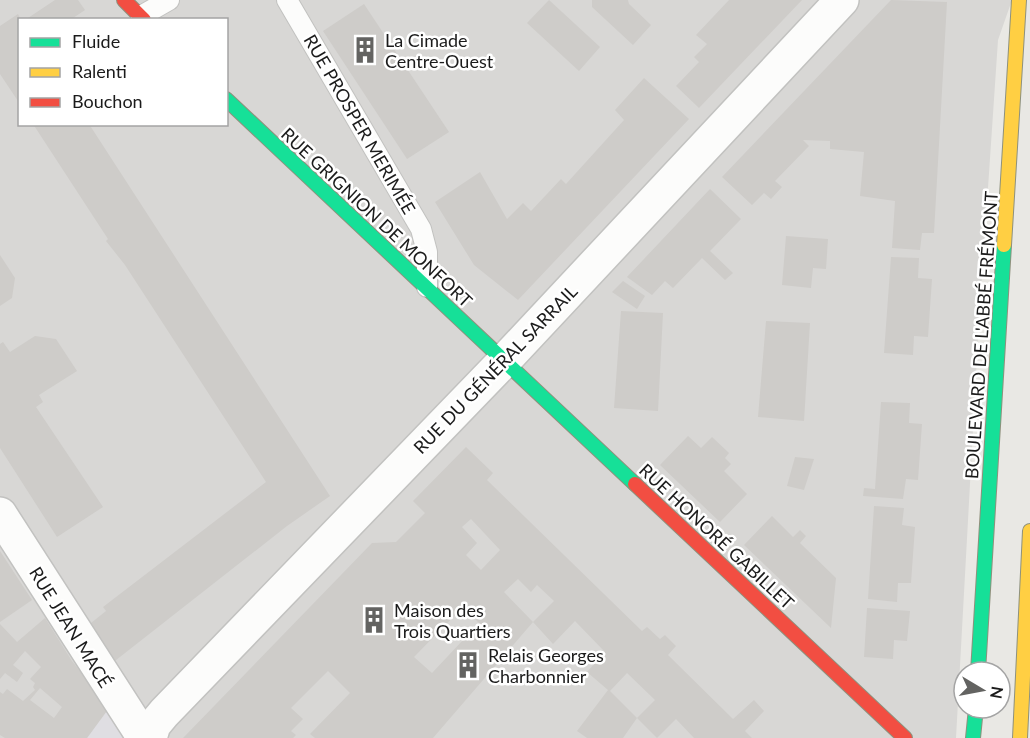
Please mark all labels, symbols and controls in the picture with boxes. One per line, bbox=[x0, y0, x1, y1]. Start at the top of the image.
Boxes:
legend bbox=[18, 18, 228, 126]
place label: La Cimade Centre-Ouest bbox=[385, 29, 494, 72]
text: Fluide bbox=[72, 30, 120, 52]
street label: RUE PROSPER MERIMÉE bbox=[300, 30, 420, 218]
building icon: La Cimade Centre-Ouest bbox=[350, 35, 380, 65]
text: Ralenti bbox=[72, 60, 127, 82]
text: Bouchon bbox=[72, 90, 143, 112]
street label: RUE GRIGNION DE MONFORT bbox=[277, 123, 477, 312]
street label: BOULEVARD DE L'ABBÉ FRÉMONT bbox=[960, 190, 1002, 480]
street label: RUE DU GÉNÉRAL SARRAIL bbox=[409, 280, 581, 458]
street label: RUE HONORÉ GABILLET bbox=[635, 459, 799, 614]
street label: RUE JEAN MACÉ bbox=[25, 562, 117, 692]
place label: Maison des Trois Quartiers bbox=[394, 599, 511, 642]
building icon: Maison des Trois Quartiers bbox=[359, 605, 389, 635]
place label: Relais Georges Charbonnier bbox=[488, 644, 604, 687]
building icon: Relais Georges Charbonnier bbox=[453, 650, 483, 680]
north arrow bbox=[952, 660, 1012, 720]
text: N bbox=[987, 685, 1008, 700]

